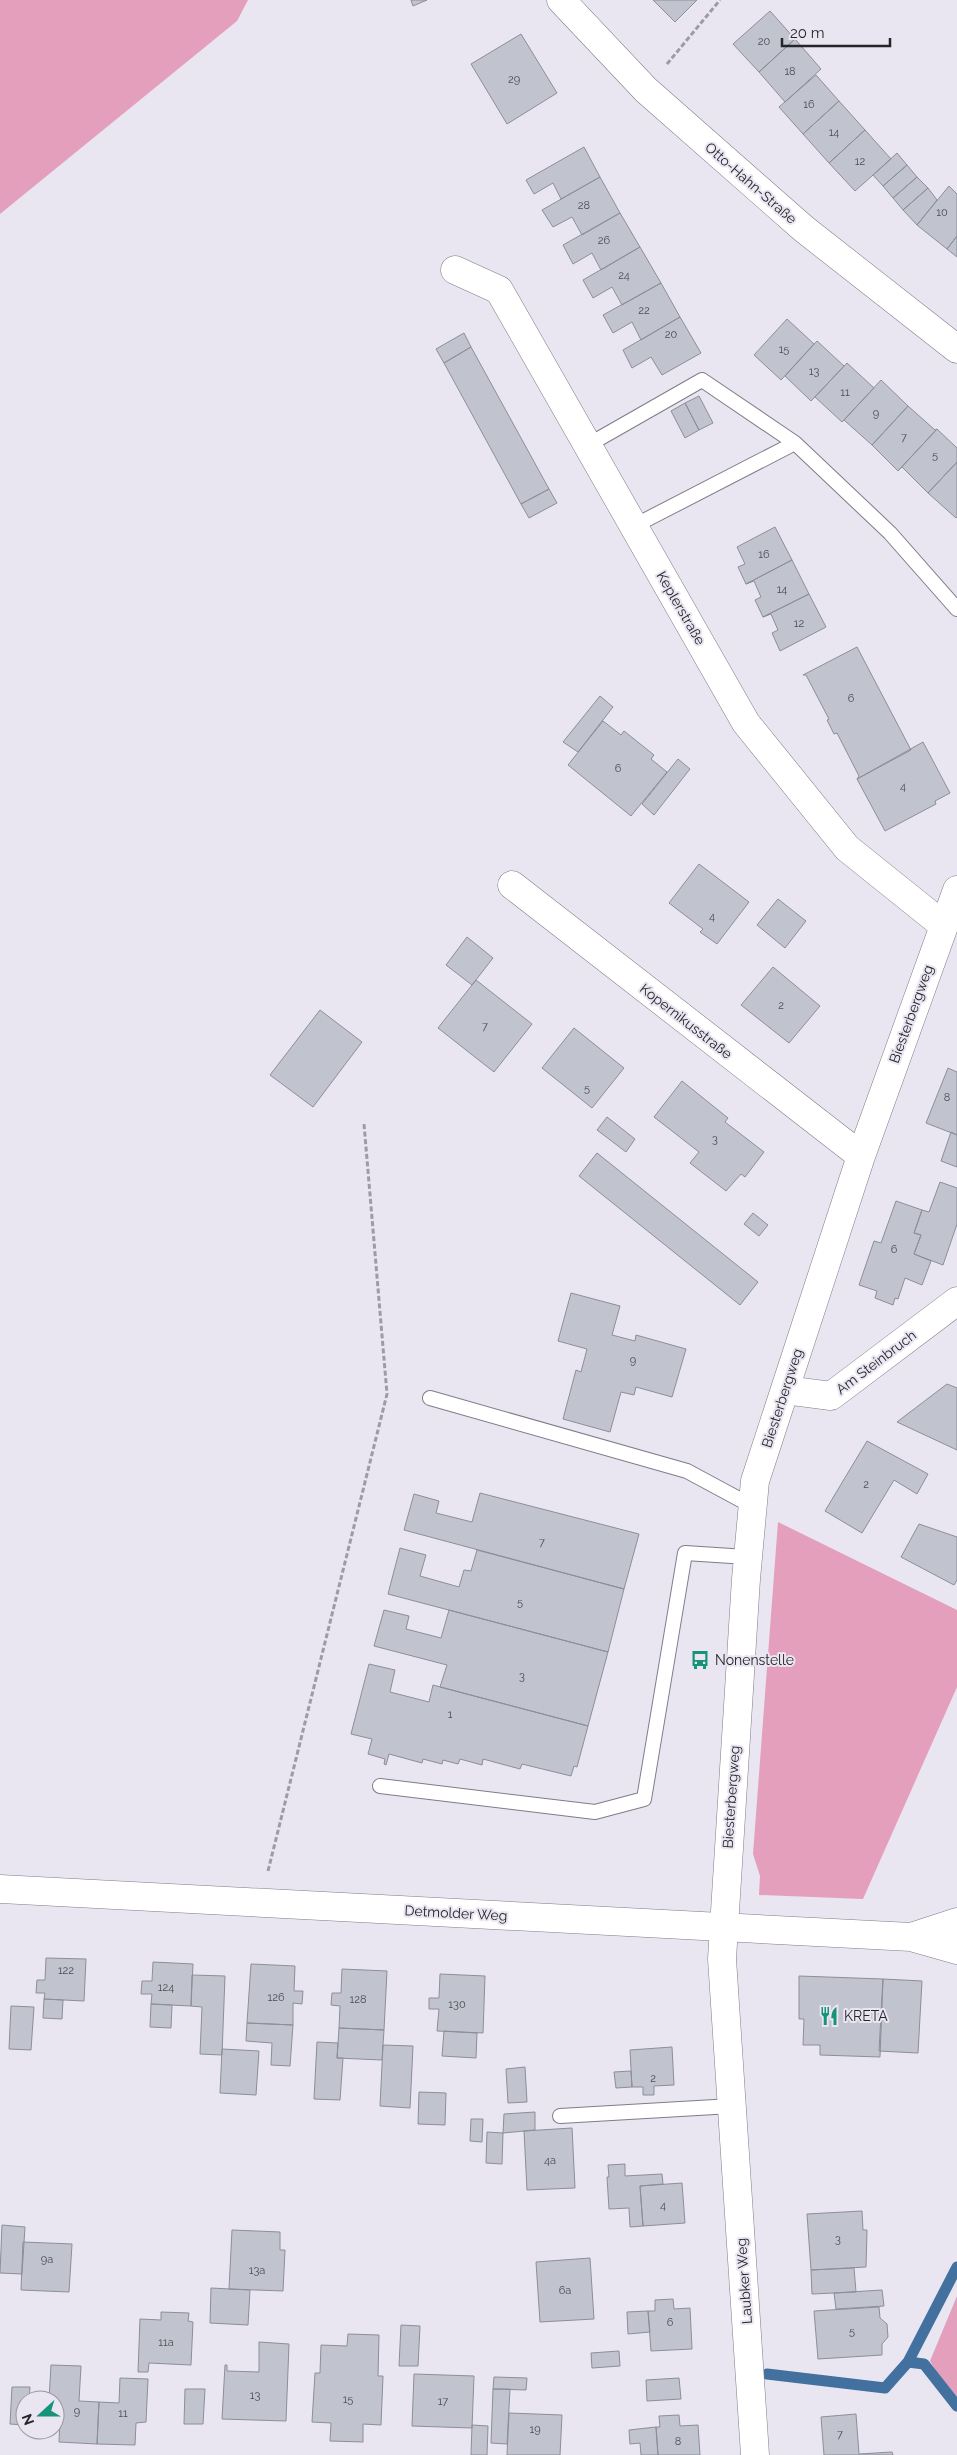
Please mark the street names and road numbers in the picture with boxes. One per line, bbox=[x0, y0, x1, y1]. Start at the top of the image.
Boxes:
street label: Otto-Hahn-Straße bbox=[702, 139, 800, 227]
street label: Keplerstraße bbox=[654, 568, 708, 648]
street label: Biesterbergweg bbox=[886, 963, 936, 1065]
street label: Kopernikusstraße bbox=[637, 980, 735, 1062]
street label: Am Steinbruch bbox=[833, 1327, 919, 1397]
street label: Biesterbergweg bbox=[758, 1346, 806, 1450]
street label: Biesterbergweg bbox=[719, 1745, 743, 1849]
street label: Detmolder Weg bbox=[404, 1902, 508, 1924]
street label: Laubker Weg bbox=[733, 2237, 755, 2325]

